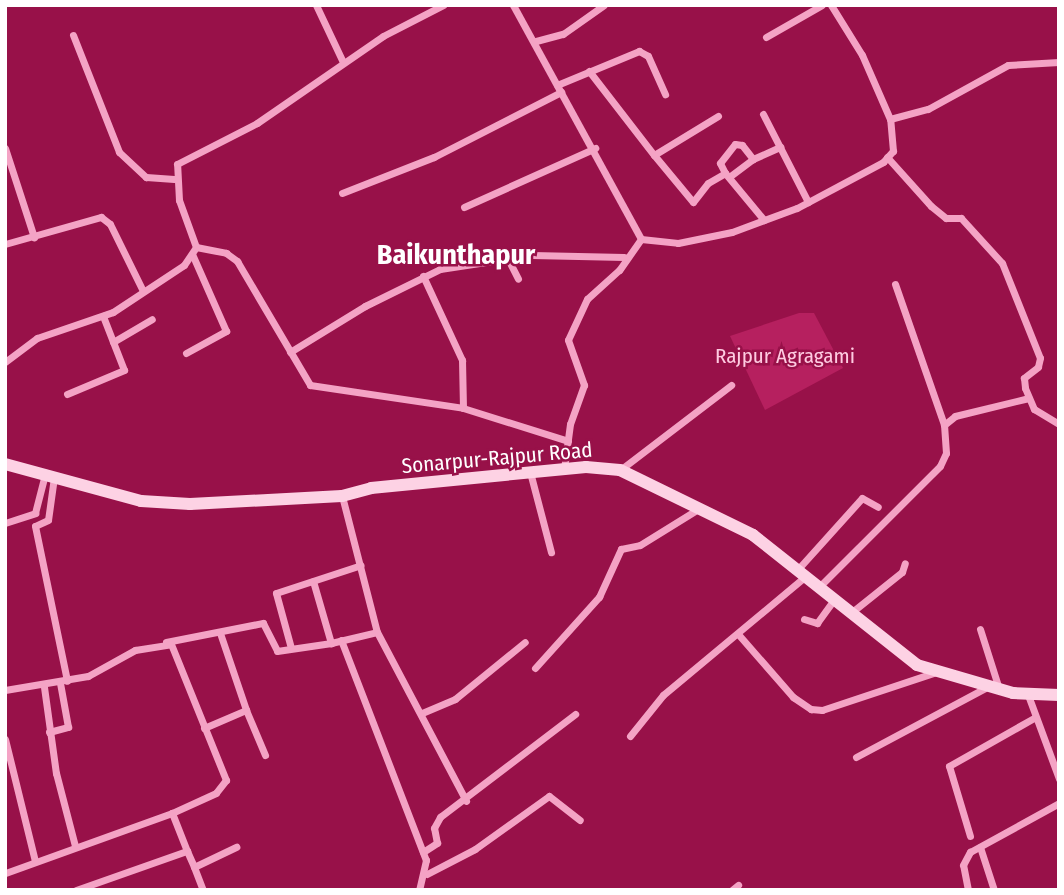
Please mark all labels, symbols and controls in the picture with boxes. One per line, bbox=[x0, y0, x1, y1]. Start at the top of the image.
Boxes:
district label: Baikunthapur bbox=[377, 238, 535, 272]
park label: Rajpur Agragami bbox=[715, 343, 855, 369]
street label: Sonarpur-Rajpur Road bbox=[401, 437, 593, 479]

